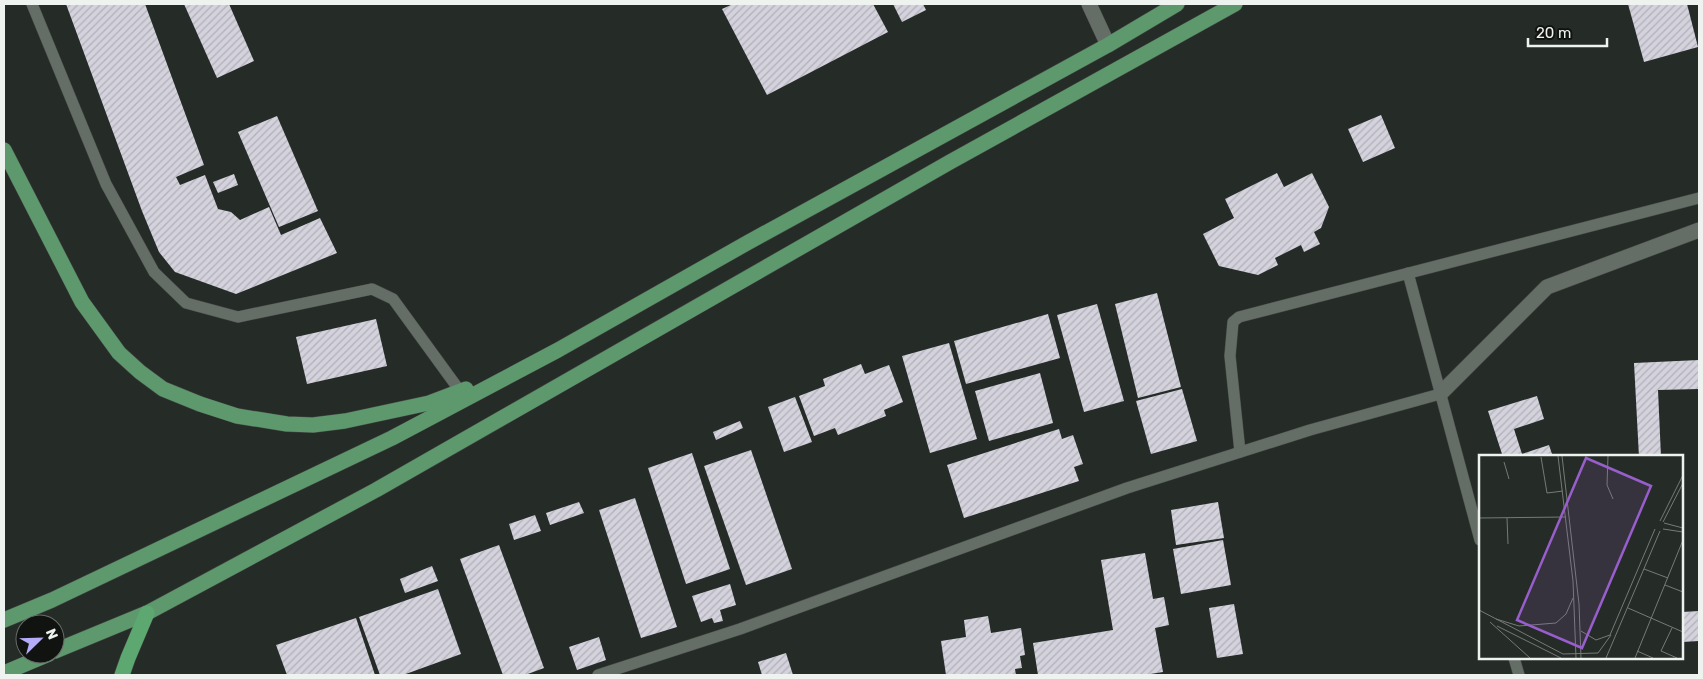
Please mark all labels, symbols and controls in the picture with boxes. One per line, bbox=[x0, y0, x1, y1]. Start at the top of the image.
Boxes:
scale bar bbox=[1528, 15, 1607, 47]
text: 20 m bbox=[1536, 24, 1571, 42]
inset map bbox=[1479, 455, 1683, 659]
north arrow bbox=[15, 614, 65, 664]
text: N bbox=[42, 626, 61, 642]

